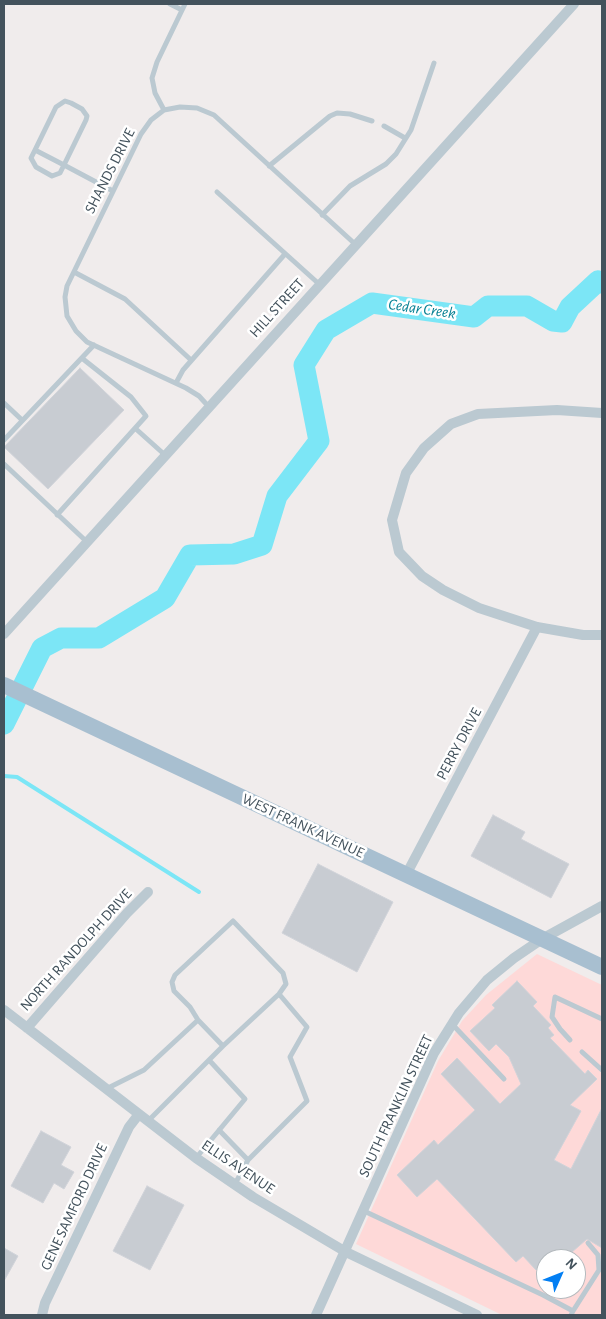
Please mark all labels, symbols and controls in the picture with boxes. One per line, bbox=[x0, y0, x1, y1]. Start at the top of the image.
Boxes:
street label: SHANDS DRIVE bbox=[81, 125, 139, 217]
street label: HILL STREET bbox=[246, 275, 308, 341]
water label: Cedar Creek bbox=[387, 295, 457, 323]
street label: PERRY DRIVE bbox=[432, 705, 486, 783]
street label: WEST FRANK AVENUE bbox=[239, 790, 367, 862]
street label: NORTH RANDOLPH DRIVE bbox=[16, 885, 136, 1015]
street label: SOUTH FRANKLIN STREET bbox=[355, 1032, 437, 1180]
street label: ELLIS AVENUE bbox=[198, 1136, 278, 1198]
street label: GENE SAMFORD DRIVE bbox=[37, 1141, 111, 1273]
north arrow bbox=[536, 1249, 586, 1299]
text: N bbox=[563, 1256, 579, 1273]

